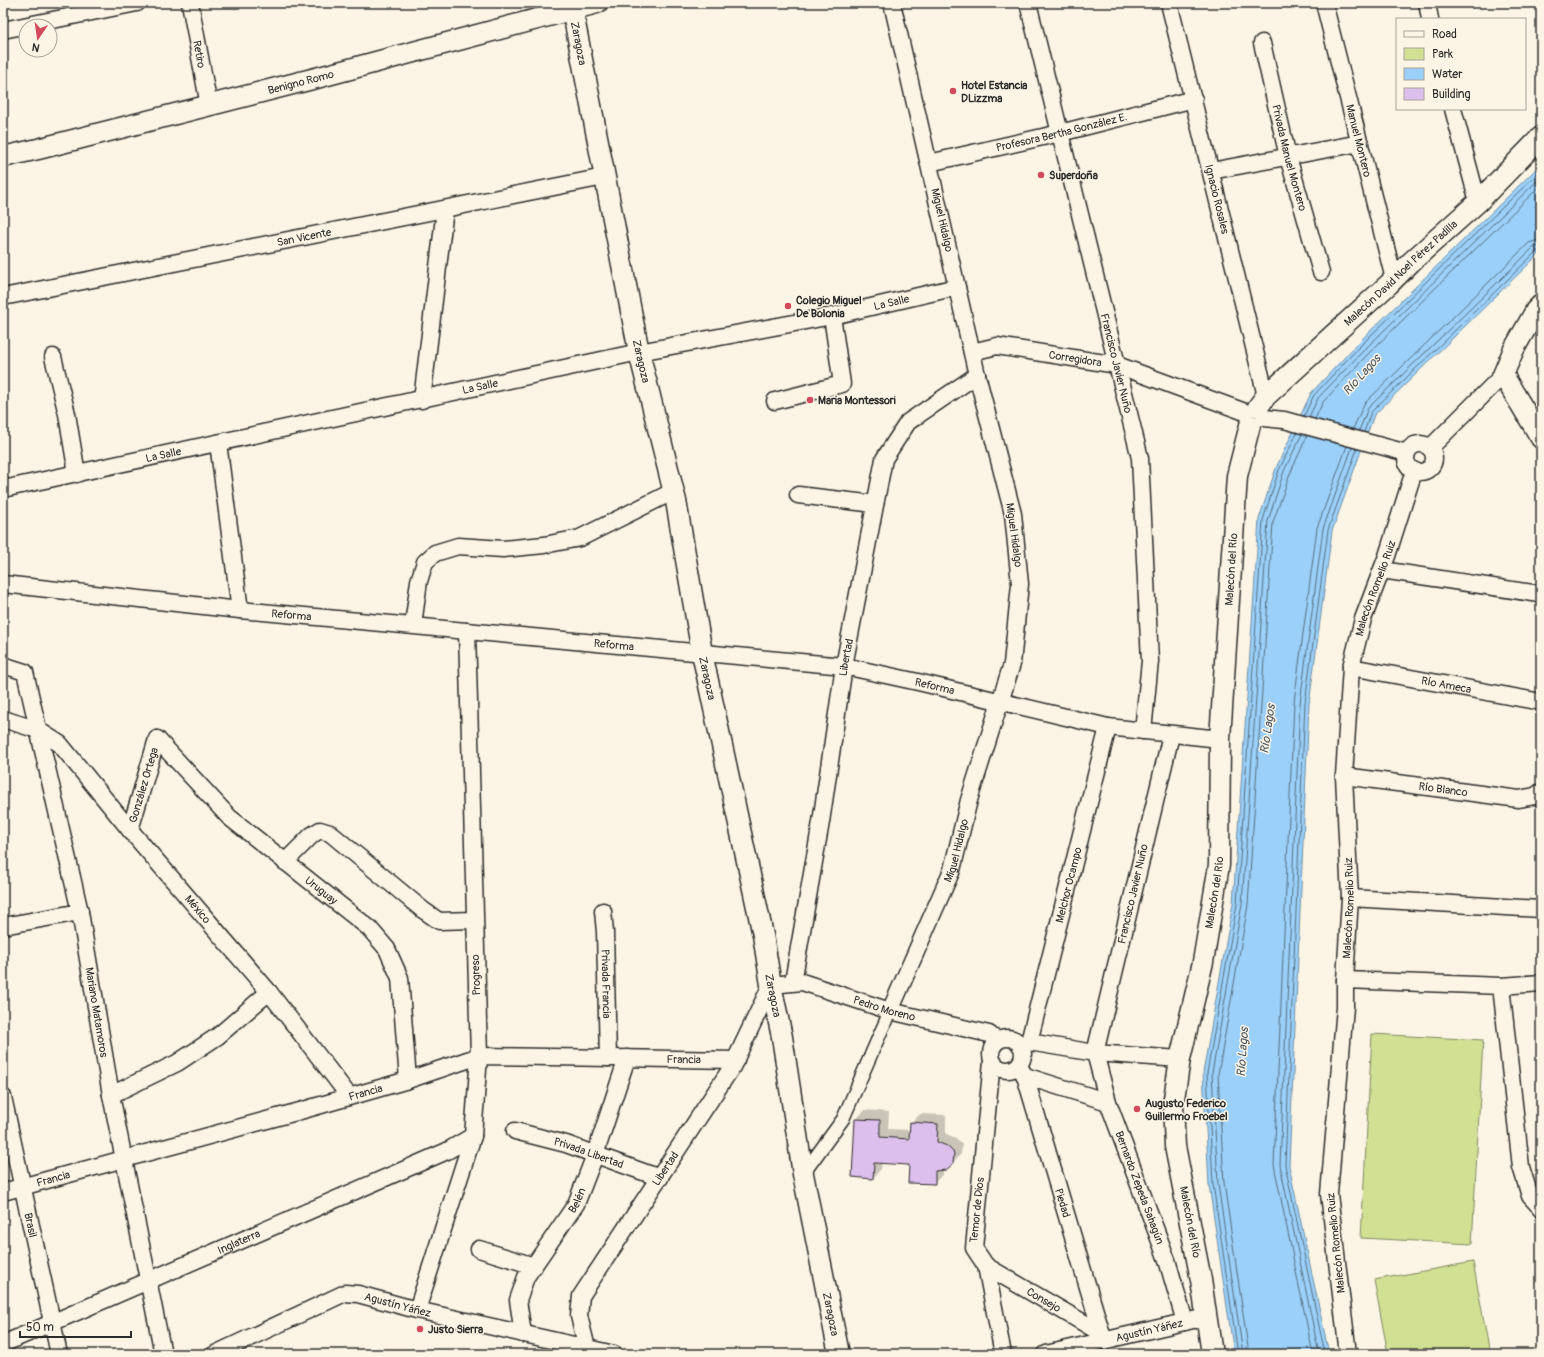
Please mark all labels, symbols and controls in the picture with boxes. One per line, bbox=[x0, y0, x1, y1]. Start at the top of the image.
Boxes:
north arrow bbox=[18, 18, 58, 58]
legend bbox=[1396, 18, 1526, 110]
street label: Zaragoza bbox=[568, 20, 589, 66]
text: Road bbox=[1432, 27, 1457, 42]
street label: Retiro bbox=[191, 39, 208, 69]
text: N bbox=[30, 40, 41, 54]
text: Park bbox=[1432, 47, 1453, 62]
street label: Benigno Romo bbox=[266, 67, 335, 97]
text: Water bbox=[1432, 67, 1463, 82]
place label: Hotel Estancia DLizzma bbox=[961, 79, 1027, 105]
marker: Hotel Estancia DLizzma bbox=[948, 86, 958, 96]
text: Building bbox=[1432, 87, 1471, 102]
street label: Privada Manuel Montero bbox=[1270, 103, 1310, 212]
street label: Manuel Montero bbox=[1343, 103, 1374, 178]
street label: Profesora Bertha González E. bbox=[995, 110, 1128, 154]
street label: Ignacio Rosales bbox=[1203, 163, 1232, 235]
place label: Superdoña bbox=[1049, 169, 1098, 182]
marker: Superdoña bbox=[1036, 170, 1046, 180]
street label: Miguel Hidalgo bbox=[928, 187, 956, 253]
street label: Malecón David Noel Pérez Padilla bbox=[1341, 217, 1460, 328]
street label: San Vicente bbox=[276, 225, 333, 249]
street label: La Salle bbox=[873, 292, 911, 313]
place label: Colegio Miguel De Bolonia bbox=[796, 294, 862, 320]
marker: Colegio Miguel De Bolonia bbox=[783, 301, 793, 311]
street label: Francisco Javier Nuño bbox=[1098, 312, 1135, 415]
street label: Zaragoza bbox=[630, 339, 653, 384]
street label: Corregidora bbox=[1048, 348, 1103, 369]
water label: Río Lagos bbox=[1340, 350, 1385, 398]
street label: La Salle bbox=[461, 376, 500, 396]
place label: Maria Montessori bbox=[818, 394, 896, 407]
marker: Maria Montessori bbox=[805, 395, 815, 405]
street label: La Salle bbox=[144, 444, 183, 465]
street label: Miguel Hidalgo bbox=[1003, 502, 1025, 568]
street label: Malecón del Río bbox=[1222, 532, 1240, 606]
street label: Malecón Romelio Ruiz bbox=[1352, 538, 1398, 637]
street label: Reforma bbox=[271, 606, 312, 623]
street label: Reforma bbox=[593, 636, 635, 653]
street label: Libertad bbox=[836, 637, 856, 677]
street label: Zaragoza bbox=[696, 655, 718, 701]
street label: Río Ameca bbox=[1420, 674, 1472, 696]
street label: Reforma bbox=[914, 675, 956, 697]
water label: Río Lagos bbox=[1257, 702, 1279, 755]
street label: González Ortega bbox=[126, 746, 161, 824]
street label: Río Blanco bbox=[1418, 779, 1468, 799]
street label: Miguel Hidalgo bbox=[941, 817, 971, 884]
street label: Francisco Javier Nuño bbox=[1115, 843, 1151, 945]
street label: Melchor Ocampo bbox=[1053, 846, 1084, 924]
street label: Malecón del Río bbox=[1202, 856, 1226, 929]
street label: Malecón Romelio Ruiz bbox=[1340, 857, 1357, 959]
street label: Uruguay bbox=[303, 873, 340, 907]
street label: México bbox=[182, 893, 214, 926]
street label: Privada Francia bbox=[599, 949, 614, 1019]
street label: Progreso bbox=[469, 954, 483, 996]
street label: Mariano Matamoros bbox=[83, 966, 111, 1058]
street label: Zaragoza bbox=[763, 973, 784, 1018]
street label: Pedro Moreno bbox=[852, 993, 917, 1023]
water label: Río Lagos bbox=[1234, 1025, 1252, 1077]
street label: Francia bbox=[667, 1052, 701, 1066]
street label: Francia bbox=[347, 1081, 384, 1103]
place label: Augusto Federico Guillermo Froebel bbox=[1145, 1097, 1228, 1123]
marker: Augusto Federico Guillermo Froebel bbox=[1132, 1104, 1142, 1114]
street label: Bernardo Zepeda Sahagún bbox=[1113, 1129, 1167, 1246]
street label: Privada Libertad bbox=[553, 1135, 625, 1171]
street label: Libertad bbox=[649, 1149, 681, 1188]
street label: Francia bbox=[35, 1168, 71, 1189]
street label: Temor de Dios bbox=[967, 1177, 987, 1243]
street label: Malecón del Río bbox=[1177, 1185, 1203, 1259]
street label: Belén bbox=[565, 1186, 588, 1215]
street label: Piedad bbox=[1052, 1187, 1073, 1219]
street label: Malecón Romelio Ruiz bbox=[1324, 1192, 1348, 1294]
street label: Brasil bbox=[22, 1211, 40, 1239]
street label: Inglaterra bbox=[215, 1227, 262, 1257]
street label: Consejo bbox=[1024, 1285, 1063, 1315]
street label: Agustín Yáñez bbox=[363, 1290, 433, 1320]
street label: Zaragoza bbox=[820, 1291, 842, 1337]
scale bar bbox=[20, 1313, 131, 1339]
street label: Agustín Yáñez bbox=[1115, 1316, 1184, 1344]
text: 50 m bbox=[26, 1320, 54, 1335]
place label: Justo Sierra bbox=[428, 1323, 483, 1336]
marker: Justo Sierra bbox=[415, 1324, 425, 1334]

